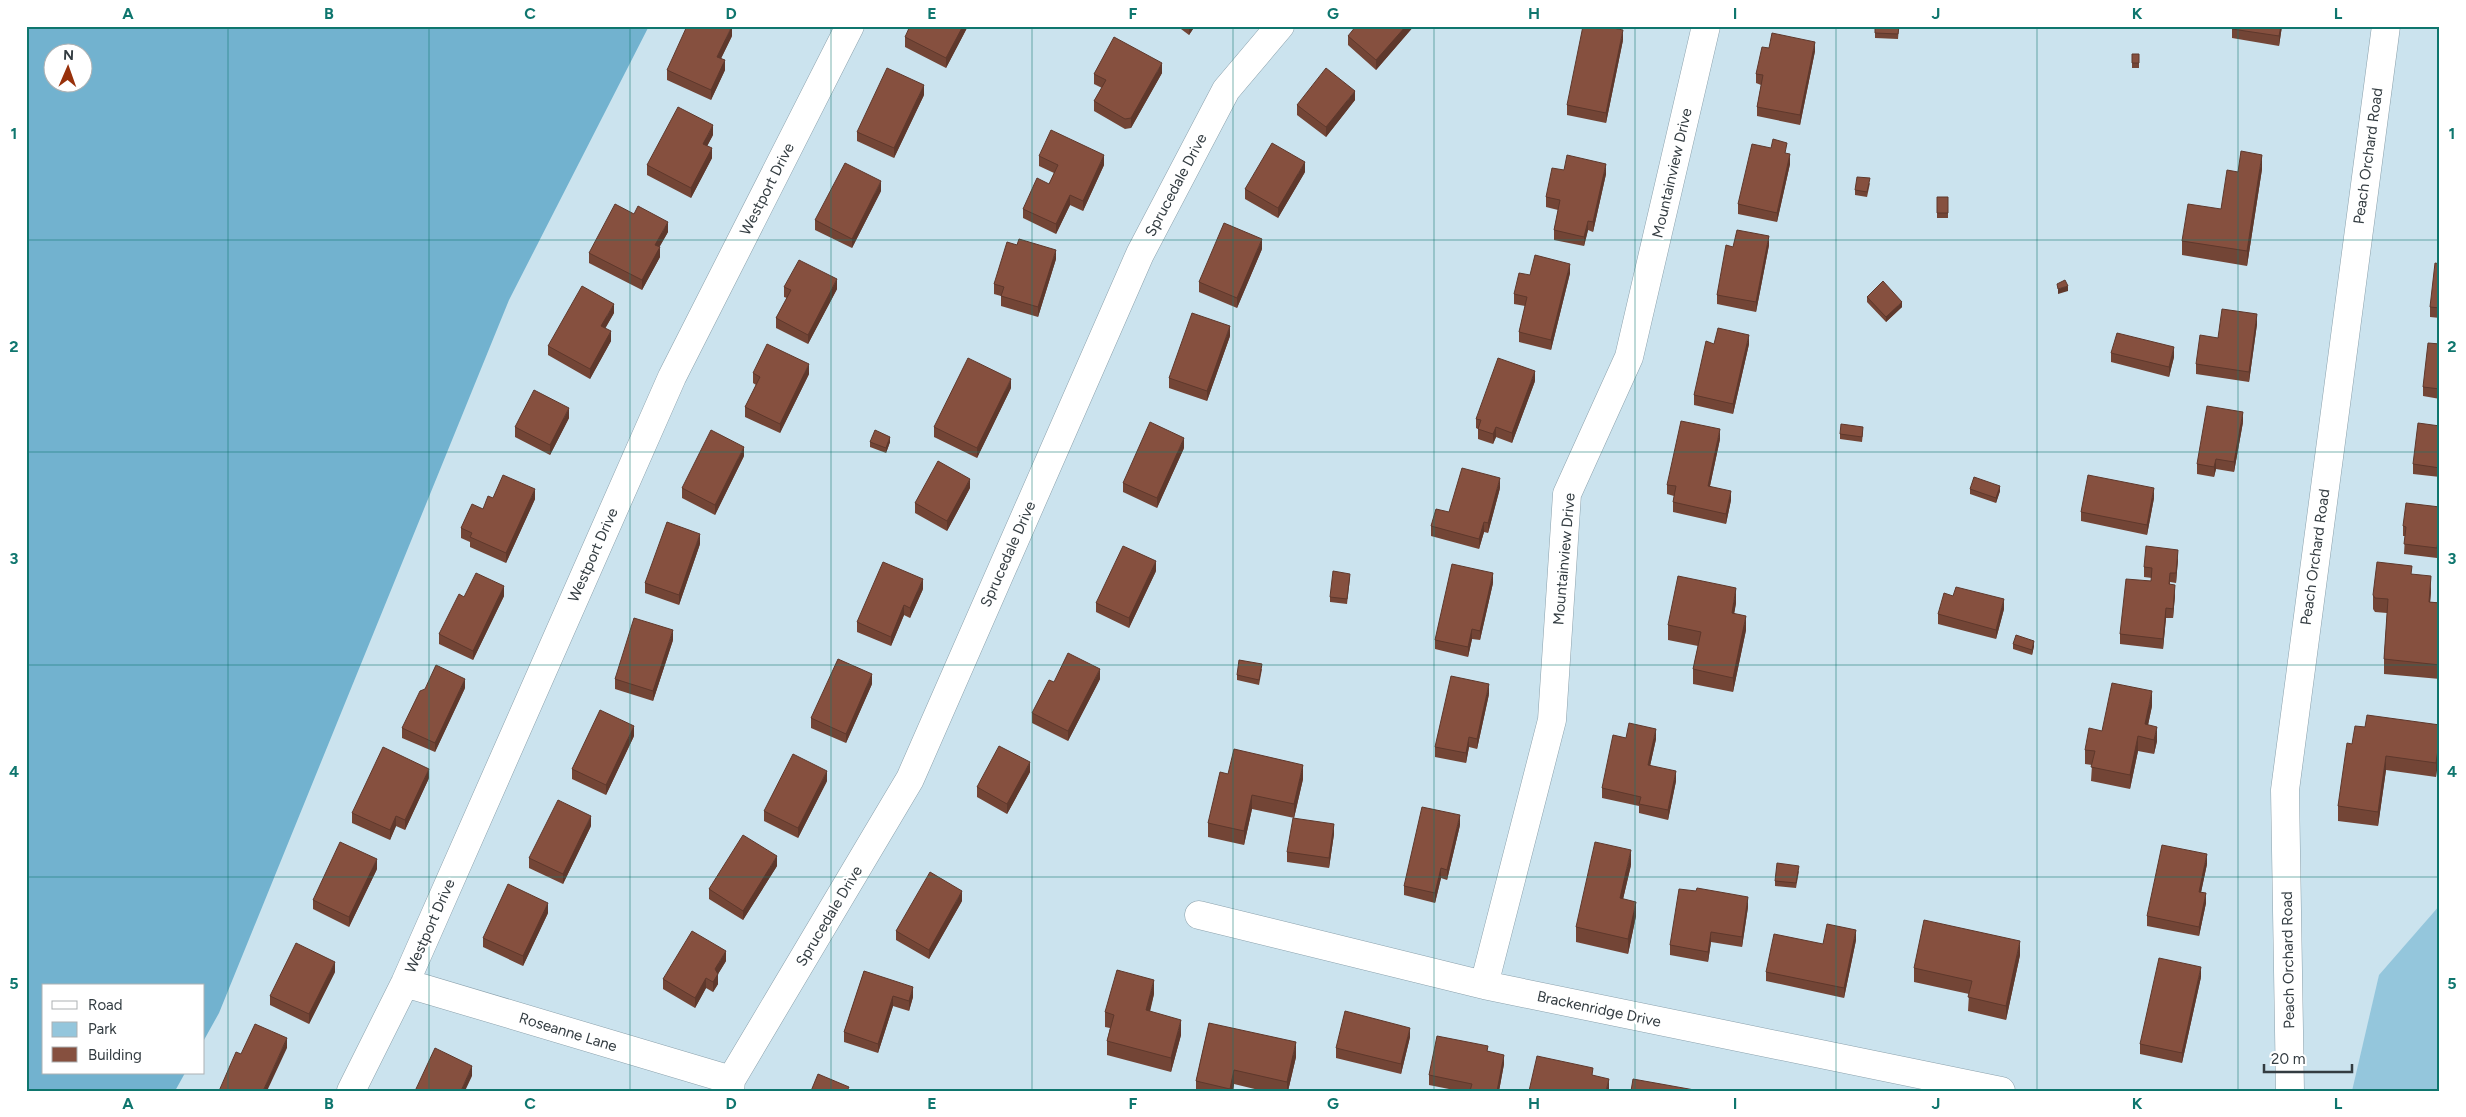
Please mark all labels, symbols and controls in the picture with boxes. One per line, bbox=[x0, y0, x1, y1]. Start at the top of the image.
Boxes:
text: A bbox=[122, 4, 134, 23]
text: B bbox=[324, 4, 334, 23]
text: C bbox=[524, 4, 536, 23]
text: D bbox=[725, 4, 737, 23]
text: E bbox=[927, 4, 937, 23]
text: F bbox=[1129, 4, 1138, 23]
text: G bbox=[1327, 4, 1339, 23]
text: H bbox=[1528, 4, 1540, 23]
text: I bbox=[1733, 4, 1737, 23]
text: J bbox=[1932, 4, 1940, 23]
text: K bbox=[2132, 4, 2143, 23]
text: L bbox=[2334, 4, 2343, 23]
north arrow bbox=[42, 42, 92, 92]
text: N bbox=[63, 47, 74, 64]
street label: Peach Orchard Road bbox=[2350, 87, 2386, 225]
street label: Mountainview Drive bbox=[1648, 106, 1696, 240]
text: 1 bbox=[11, 124, 17, 143]
text: 1 bbox=[2449, 124, 2455, 143]
street label: Sprucedale Drive bbox=[1141, 130, 1211, 240]
street label: Westport Drive bbox=[736, 140, 798, 238]
text: 2 bbox=[9, 337, 19, 356]
text: 2 bbox=[2447, 337, 2457, 356]
street label: Peach Orchard Road bbox=[2297, 488, 2333, 626]
street label: Mountainview Drive bbox=[1549, 492, 1579, 626]
street label: Sprucedale Drive bbox=[977, 498, 1039, 610]
street label: Westport Drive bbox=[564, 505, 622, 605]
text: 3 bbox=[10, 549, 19, 568]
text: 3 bbox=[2448, 549, 2457, 568]
text: 4 bbox=[9, 762, 19, 781]
text: 4 bbox=[2447, 762, 2457, 781]
street label: Sprucedale Drive bbox=[792, 862, 866, 970]
street label: Westport Drive bbox=[401, 876, 459, 976]
street label: Peach Orchard Road bbox=[2278, 891, 2298, 1029]
text: 5 bbox=[9, 974, 19, 993]
text: 5 bbox=[2447, 974, 2457, 993]
legend bbox=[42, 984, 205, 1074]
street label: Brackenridge Drive bbox=[1535, 987, 1663, 1031]
text: Road bbox=[88, 996, 123, 1014]
street label: Roseanne Lane bbox=[517, 1009, 619, 1055]
text: Park bbox=[88, 1020, 117, 1038]
scale bar bbox=[2264, 1042, 2351, 1074]
text: Building bbox=[88, 1046, 142, 1064]
text: 20 m bbox=[2271, 1050, 2305, 1068]
text: A bbox=[122, 1094, 134, 1113]
text: B bbox=[324, 1094, 334, 1113]
text: C bbox=[524, 1094, 536, 1113]
text: D bbox=[725, 1094, 737, 1113]
text: E bbox=[927, 1094, 937, 1113]
text: F bbox=[1129, 1094, 1138, 1113]
text: G bbox=[1327, 1094, 1339, 1113]
text: H bbox=[1528, 1094, 1540, 1113]
text: I bbox=[1733, 1094, 1737, 1113]
text: J bbox=[1932, 1094, 1940, 1113]
text: K bbox=[2132, 1094, 2143, 1113]
text: L bbox=[2334, 1094, 2343, 1113]

